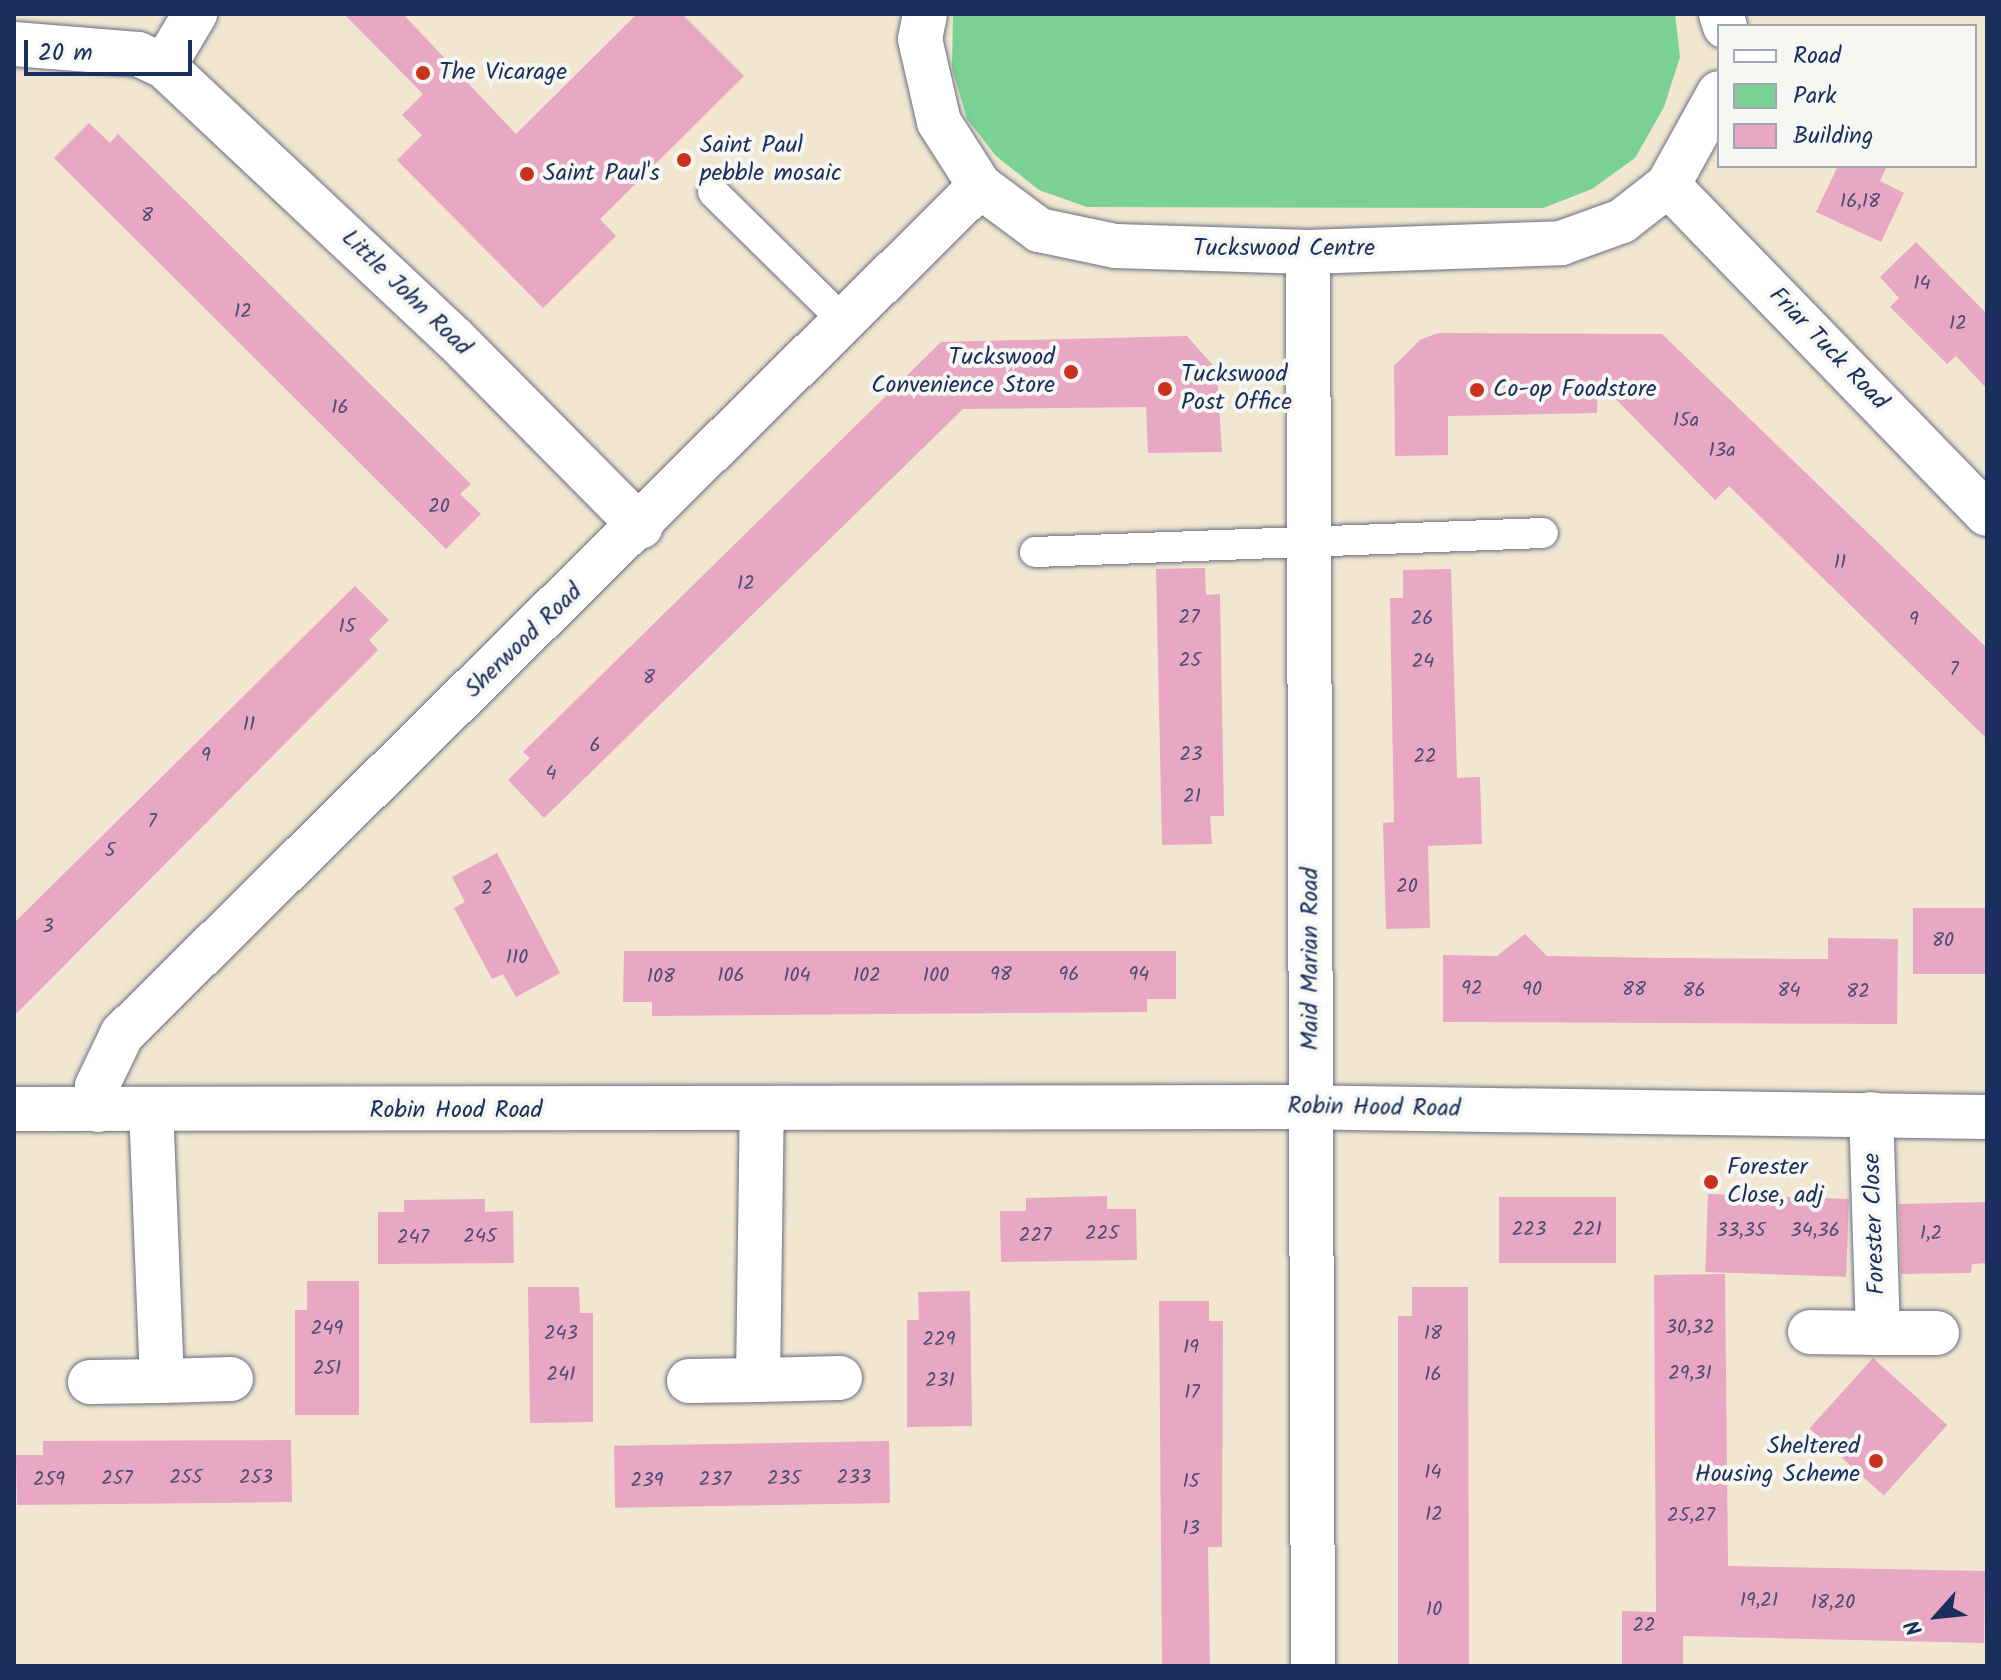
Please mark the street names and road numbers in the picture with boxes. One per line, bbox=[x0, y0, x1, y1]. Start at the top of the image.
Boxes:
street label: Little John Road bbox=[335, 224, 477, 362]
street label: Tuckswood Centre bbox=[1193, 235, 1375, 263]
street label: Friar Tuck Road bbox=[1762, 282, 1894, 416]
street label: Sherwood Road bbox=[459, 578, 589, 704]
street label: Maid Marian Road bbox=[1297, 867, 1325, 1051]
street label: Robin Hood Road bbox=[1287, 1092, 1461, 1124]
street label: Robin Hood Road bbox=[369, 1097, 543, 1125]
street label: Forester Close bbox=[1858, 1152, 1892, 1296]

